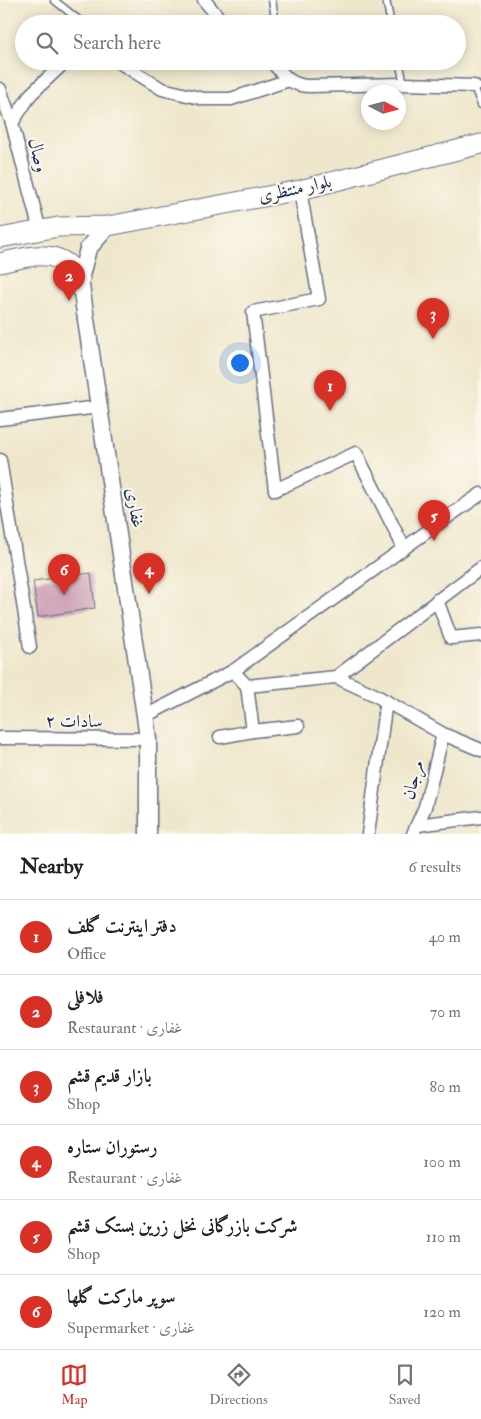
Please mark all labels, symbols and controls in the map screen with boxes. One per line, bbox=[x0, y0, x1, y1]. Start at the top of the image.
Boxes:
search box bbox=[15, 15, 466, 70]
icon: search bbox=[33, 29, 61, 57]
text: Search here bbox=[73, 31, 161, 55]
north arrow bbox=[361, 85, 406, 130]
street label: وصال bbox=[23, 135, 53, 175]
street label: بلوار منتظری bbox=[256, 170, 334, 208]
pin: 2 bbox=[53, 260, 85, 301]
pin: 3 bbox=[417, 298, 449, 339]
your location bbox=[227, 350, 253, 376]
pin: 1 bbox=[314, 370, 346, 411]
street label: غفاری bbox=[121, 486, 149, 530]
pin: 5 bbox=[418, 500, 450, 541]
pin: 4 bbox=[133, 553, 165, 594]
pin: 6 bbox=[48, 554, 80, 595]
street label: سادات ۲ bbox=[45, 710, 103, 733]
street label: مرجان bbox=[397, 758, 430, 803]
text: Nearby bbox=[20, 853, 83, 880]
text: 6 results bbox=[409, 857, 461, 877]
text: دفتر اینترنت گلف bbox=[67, 914, 177, 938]
text: 1 bbox=[33, 927, 39, 947]
text: 40 m bbox=[428, 927, 461, 947]
text: Office bbox=[67, 944, 106, 964]
text: فلافلی bbox=[67, 985, 104, 1009]
text: 2 bbox=[32, 1002, 40, 1022]
text: 70 m bbox=[430, 1002, 461, 1022]
text: Restaurant · غفاری bbox=[67, 1018, 182, 1038]
text: بازار قدیم قشم bbox=[67, 1064, 152, 1088]
text: 3 bbox=[33, 1077, 39, 1097]
text: 80 m bbox=[430, 1077, 461, 1097]
text: Shop bbox=[67, 1094, 100, 1114]
text: رستوران ستاره bbox=[67, 1135, 158, 1159]
text: 4 bbox=[32, 1152, 40, 1172]
text: 100 m bbox=[423, 1152, 461, 1172]
text: Restaurant · غفاری bbox=[67, 1168, 182, 1188]
text: شرکت بازرگانی نخل زرین بستک قشم bbox=[67, 1214, 298, 1238]
text: 5 bbox=[32, 1227, 40, 1247]
text: 110 m bbox=[426, 1227, 461, 1247]
text: Shop bbox=[67, 1244, 100, 1264]
text: سوپر مارکت گلها bbox=[67, 1285, 176, 1309]
text: 6 bbox=[32, 1302, 40, 1322]
text: 120 m bbox=[423, 1302, 461, 1322]
text: Supermarket · غفاری bbox=[67, 1318, 195, 1338]
tab: Map bbox=[60, 1361, 88, 1408]
tab: Directions bbox=[209, 1361, 268, 1408]
tab: Saved bbox=[389, 1361, 421, 1408]

